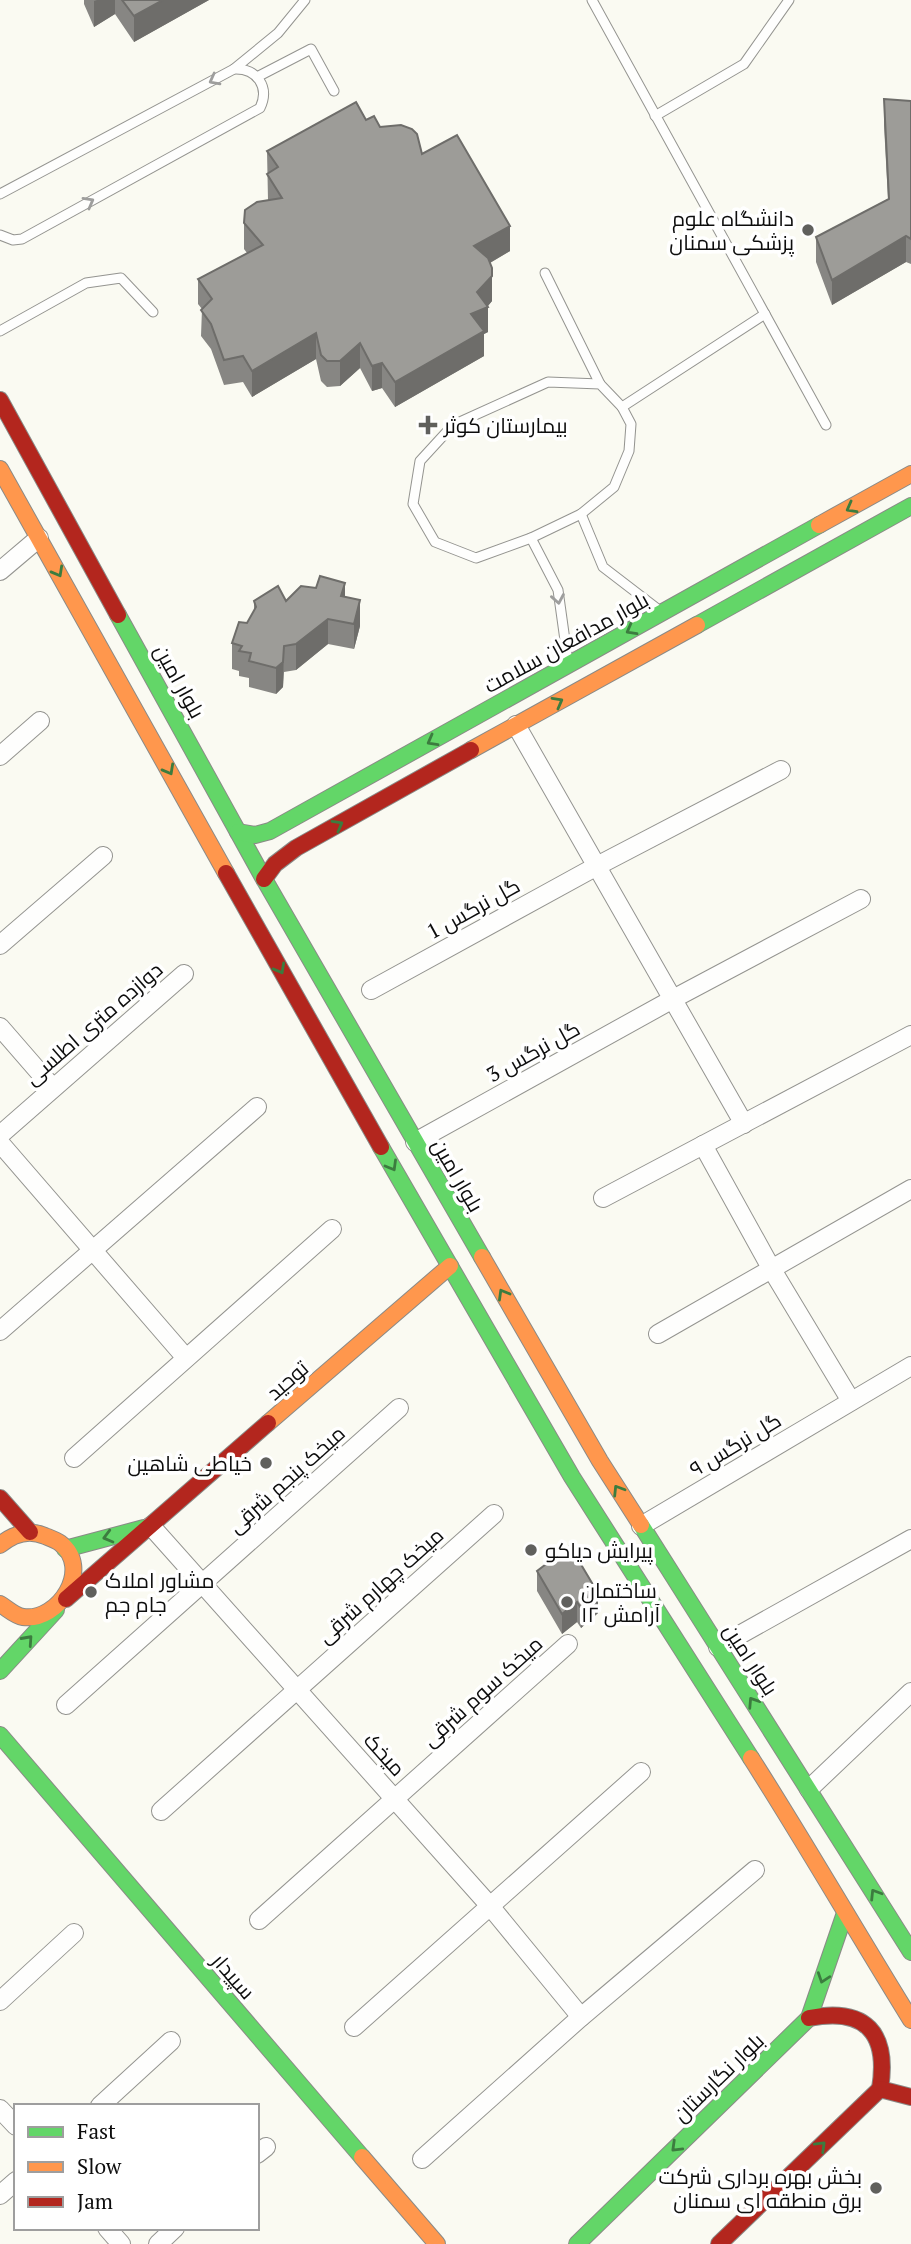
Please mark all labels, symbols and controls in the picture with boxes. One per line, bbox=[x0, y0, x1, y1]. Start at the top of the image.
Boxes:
one-way arrow bbox=[209, 72, 221, 85]
one-way arrow bbox=[82, 197, 94, 210]
place label: دانشگاه علوم پزشکی سمنان bbox=[669, 204, 794, 257]
marker: دانشگاه علوم پزشکی سمنان bbox=[800, 222, 816, 238]
place label: بیمارستان کوثر bbox=[443, 411, 568, 439]
marker: بیمارستان کوثر bbox=[418, 415, 438, 435]
one-way arrow bbox=[846, 500, 859, 513]
one-way arrow bbox=[50, 564, 63, 577]
street label: بلوار مدافعان سلامت bbox=[479, 585, 653, 699]
one-way arrow bbox=[550, 593, 565, 605]
one-way arrow bbox=[626, 622, 638, 635]
street label: بلوار امین bbox=[148, 639, 212, 723]
one-way arrow bbox=[550, 697, 563, 710]
one-way arrow bbox=[427, 733, 440, 746]
one-way arrow bbox=[161, 763, 174, 775]
one-way arrow bbox=[330, 820, 343, 833]
street label: گل نرگس 1 bbox=[421, 871, 525, 945]
street label: دوازده متری اطلسی bbox=[18, 955, 168, 1091]
one-way arrow bbox=[272, 961, 285, 974]
street label: گل نرگس 3 bbox=[481, 1014, 585, 1088]
street label: بلوار امین bbox=[426, 1133, 490, 1217]
one-way arrow bbox=[384, 1159, 397, 1172]
one-way arrow bbox=[498, 1288, 511, 1301]
street label: توحید bbox=[260, 1354, 314, 1406]
street label: گل نرگس ۹ bbox=[684, 1406, 786, 1482]
street label: میخک پنجم شرقی bbox=[221, 1419, 351, 1540]
place label: خیاطی شاهین bbox=[128, 1449, 252, 1477]
marker: خیاطی شاهین bbox=[258, 1455, 274, 1471]
one-way arrow bbox=[613, 1484, 626, 1497]
street label: میخک چهارم شرقی bbox=[311, 1521, 450, 1650]
one-way arrow bbox=[102, 1529, 114, 1544]
place label: پیرایش دیاکو bbox=[545, 1536, 653, 1565]
marker: پیرایش دیاکو bbox=[523, 1542, 539, 1558]
place label: مشاور املاک جام جم bbox=[105, 1566, 215, 1619]
place label: ساختمان آرامش ۱۲ bbox=[581, 1576, 661, 1628]
marker: مشاور املاک جام جم bbox=[83, 1584, 99, 1600]
marker: ساختمان آرامش ۱۲ bbox=[559, 1594, 575, 1610]
street label: بلوار امین bbox=[717, 1618, 785, 1700]
street label: میخک سوم شرقی bbox=[416, 1629, 549, 1753]
one-way arrow bbox=[20, 1635, 32, 1648]
one-way arrow bbox=[749, 1697, 762, 1710]
street label: میخک bbox=[358, 1726, 412, 1782]
one-way arrow bbox=[870, 1889, 883, 1902]
street label: سپیدار bbox=[206, 1946, 262, 2005]
one-way arrow bbox=[817, 1971, 831, 1983]
street label: بلوار نگارستان bbox=[666, 2027, 770, 2127]
legend bbox=[14, 2104, 259, 2230]
text: Fast bbox=[77, 2117, 116, 2145]
one-way arrow bbox=[672, 2139, 685, 2152]
one-way arrow bbox=[813, 2141, 826, 2154]
text: Slow bbox=[77, 2152, 122, 2180]
place label: بخش بهره برداری شرکت برق منطقه ای سمنان bbox=[659, 2162, 862, 2214]
marker: بخش بهره برداری شرکت برق منطقه ای سمنان bbox=[868, 2180, 884, 2196]
text: Jam bbox=[77, 2187, 113, 2215]

